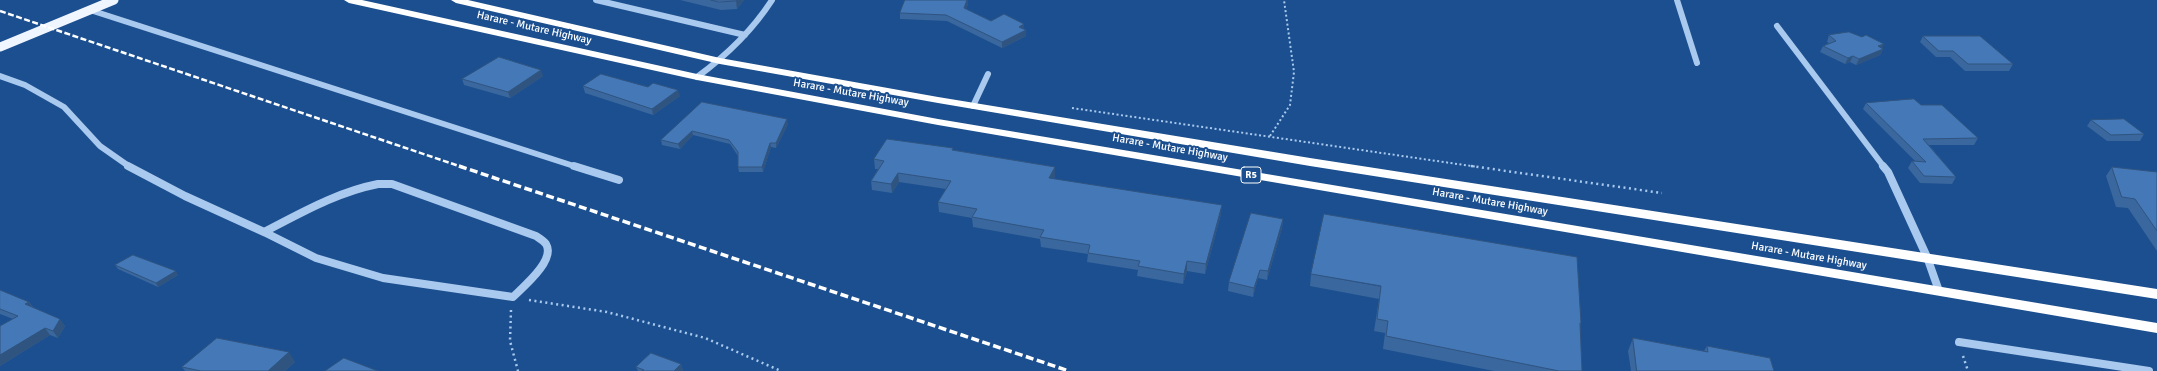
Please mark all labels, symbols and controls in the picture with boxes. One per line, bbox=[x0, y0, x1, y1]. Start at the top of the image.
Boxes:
street label: Harare - Mutare Highway bbox=[475, 8, 593, 48]
street label: Harare - Mutare Highway bbox=[792, 76, 910, 110]
street label: Harare - Mutare Highway bbox=[1111, 131, 1229, 165]
road number: R5 bbox=[1241, 167, 1261, 183]
street label: Harare - Mutare Highway bbox=[1431, 185, 1549, 219]
street label: Harare - Mutare Highway bbox=[1750, 239, 1868, 273]

